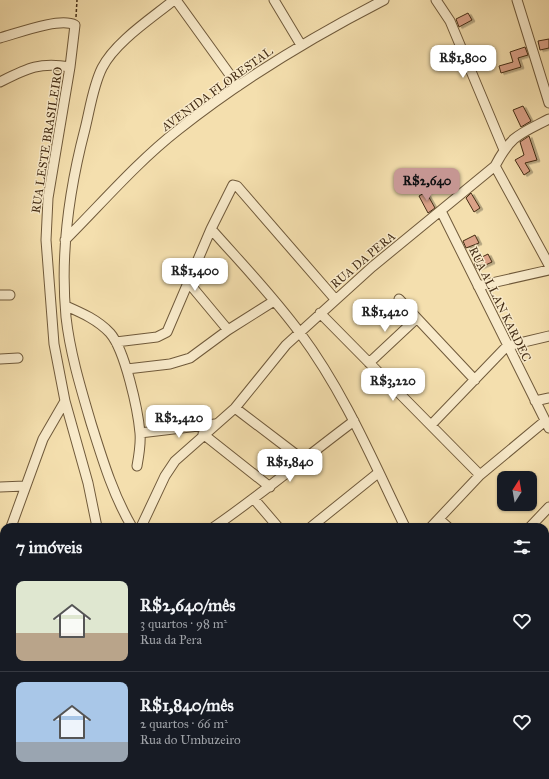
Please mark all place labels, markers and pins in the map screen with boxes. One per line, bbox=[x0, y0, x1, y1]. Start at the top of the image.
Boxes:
pin: R$1,800 bbox=[426, 45, 500, 79]
pin: R$2,640 bbox=[390, 168, 464, 202]
pin: R$1,400 bbox=[158, 258, 232, 292]
pin: R$1,420 bbox=[348, 299, 422, 333]
pin: R$3,220 bbox=[356, 368, 430, 402]
pin: R$2,420 bbox=[142, 405, 216, 439]
pin: R$1,840 bbox=[253, 449, 327, 483]

